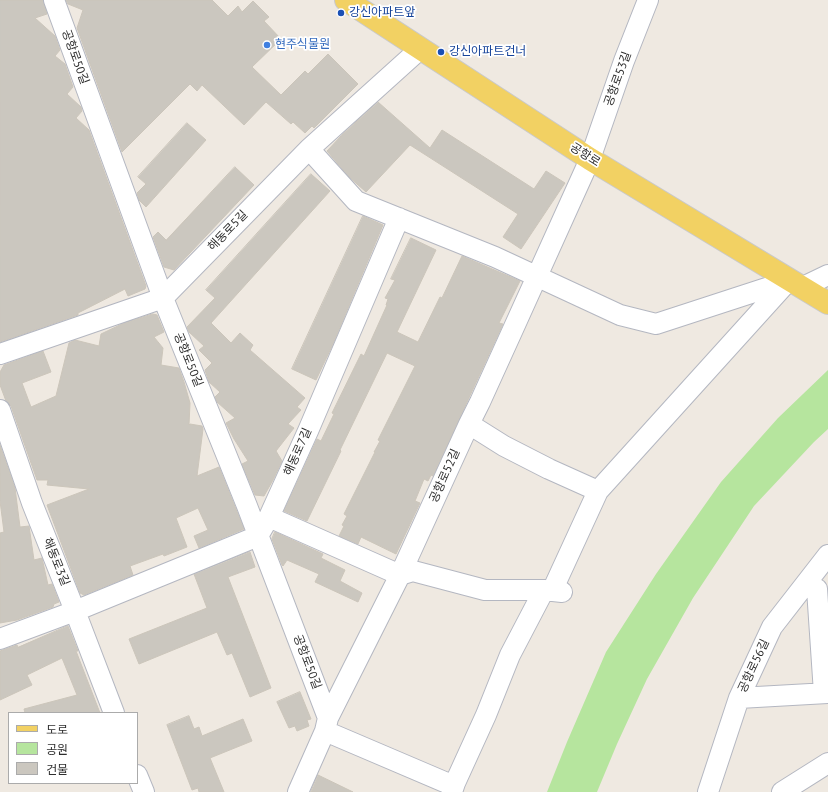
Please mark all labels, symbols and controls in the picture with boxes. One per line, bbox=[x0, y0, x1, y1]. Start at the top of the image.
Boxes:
place label: 강신아파트앞 bbox=[349, 6, 415, 20]
marker: 강신아파트앞 bbox=[336, 8, 346, 18]
street label: 공항로50길 bbox=[58, 28, 92, 86]
place label: 현주식물원 bbox=[275, 38, 330, 52]
marker: 현주식물원 bbox=[262, 40, 272, 50]
place label: 강신아파트건너 bbox=[449, 45, 526, 59]
marker: 강신아파트건너 bbox=[436, 47, 446, 57]
street label: 공항로53길 bbox=[601, 50, 635, 108]
street label: 공항로 bbox=[567, 140, 603, 170]
street label: 해동로5길 bbox=[205, 208, 251, 254]
street label: 공항로50길 bbox=[171, 331, 205, 389]
street label: 해동로7길 bbox=[281, 426, 315, 478]
street label: 공항로52길 bbox=[427, 447, 463, 505]
street label: 해동로3길 bbox=[40, 536, 72, 588]
street label: 공항로50길 bbox=[290, 633, 324, 691]
street label: 공항로56길 bbox=[735, 637, 773, 695]
legend bbox=[8, 712, 138, 784]
text: 도로 bbox=[46, 722, 68, 737]
text: 공원 bbox=[46, 742, 68, 757]
text: 건물 bbox=[46, 762, 68, 777]

